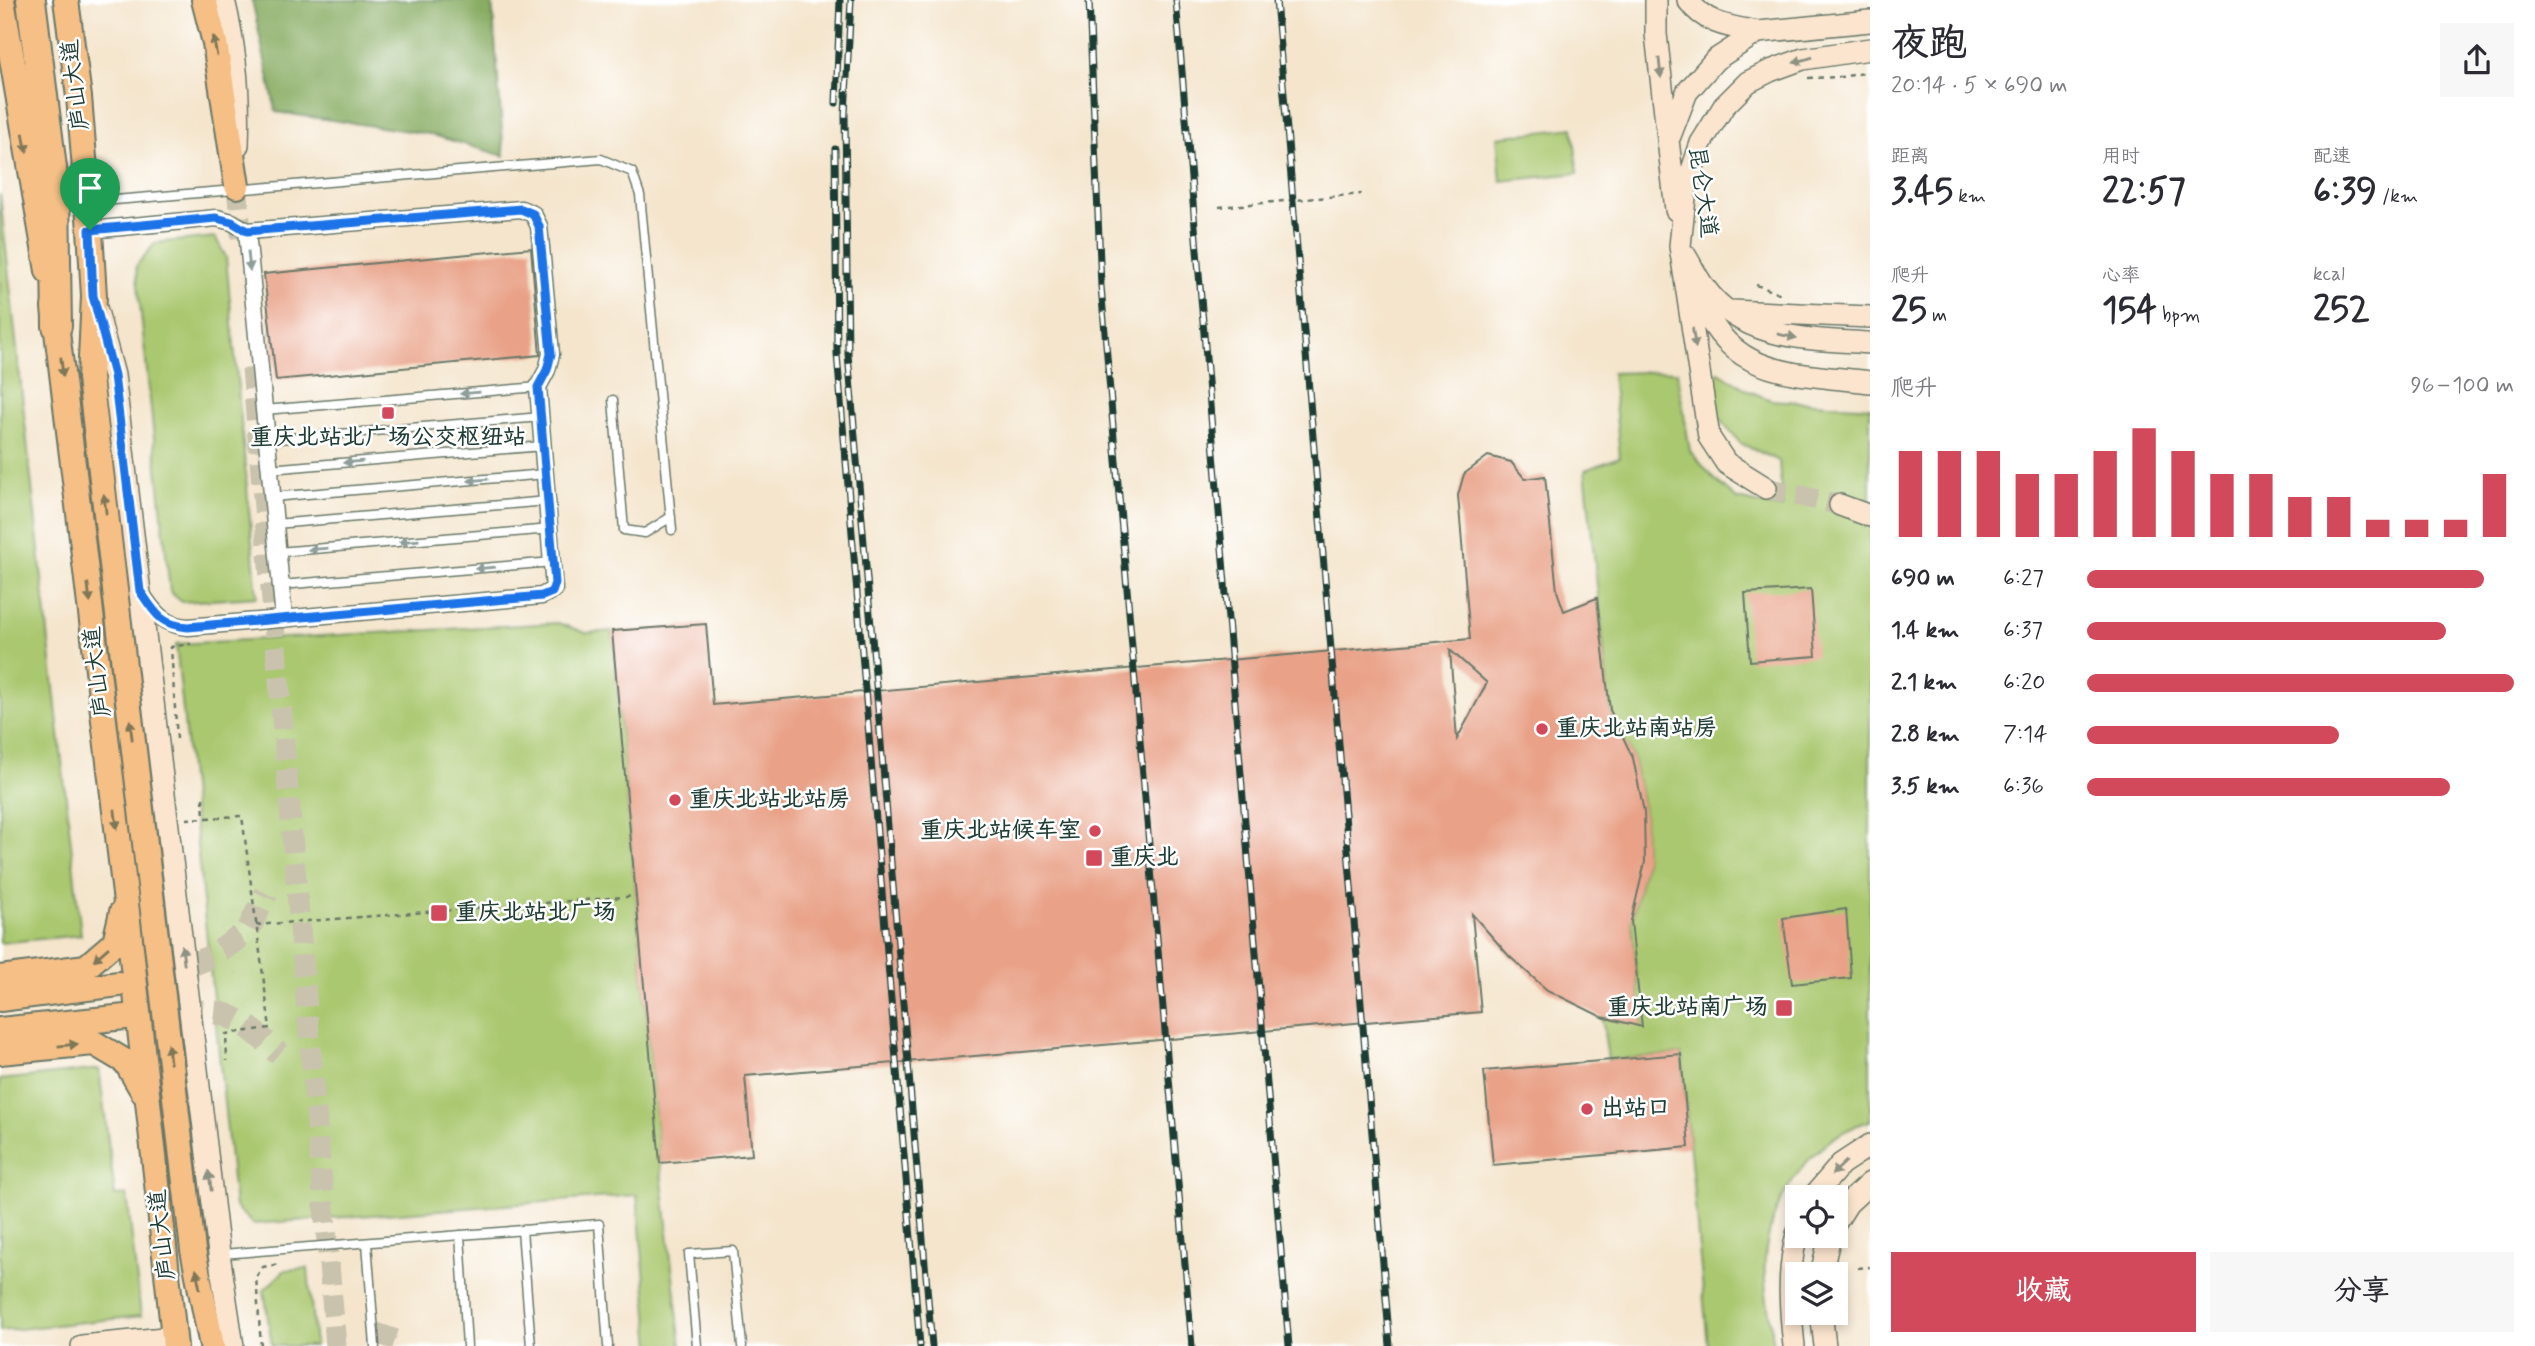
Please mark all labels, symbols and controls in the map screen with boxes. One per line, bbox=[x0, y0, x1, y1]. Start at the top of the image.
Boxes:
text: 夜跑 bbox=[1891, 20, 1967, 69]
button: share bbox=[2440, 23, 2514, 97]
one-way arrow bbox=[209, 35, 220, 57]
street label: 庐山大道 bbox=[56, 38, 96, 132]
one-way arrow bbox=[1792, 55, 1814, 66]
one-way arrow bbox=[1655, 57, 1666, 79]
text: 20:14 · 5 × 690 m bbox=[1891, 71, 2068, 101]
one-way arrow bbox=[20, 132, 31, 154]
street label: 昆仑大道 bbox=[1681, 144, 1723, 240]
text: 距离 bbox=[1891, 144, 1929, 169]
text: 用时 bbox=[2102, 144, 2140, 169]
text: 配速 bbox=[2313, 144, 2351, 169]
pin bbox=[60, 158, 120, 230]
icon: arrive bbox=[71, 169, 109, 207]
text: 3.45 bbox=[1891, 169, 1953, 215]
text: 22:57 bbox=[2102, 169, 2186, 215]
text: 6:39 bbox=[2313, 169, 2377, 215]
text: km bbox=[1953, 184, 1986, 209]
text: /km bbox=[2377, 184, 2418, 209]
one-way arrow bbox=[244, 250, 255, 272]
text: kcal bbox=[2313, 262, 2345, 287]
text: 爬升 bbox=[1891, 263, 1929, 288]
text: 心率 bbox=[2102, 263, 2140, 288]
text: 252 bbox=[2313, 287, 2370, 333]
text: 25 bbox=[1891, 288, 1927, 334]
text: 154 bbox=[2102, 288, 2157, 334]
text: m bbox=[1927, 303, 1947, 328]
text: bpm bbox=[2157, 303, 2200, 328]
one-way arrow bbox=[1689, 327, 1700, 349]
one-way arrow bbox=[1776, 331, 1798, 342]
one-way arrow bbox=[56, 356, 67, 378]
text: 96–100 m bbox=[2410, 371, 2514, 401]
text: 爬升 bbox=[1891, 374, 1937, 404]
one-way arrow bbox=[459, 388, 481, 399]
marker: 重庆北站北广场公交枢纽站 bbox=[380, 405, 396, 421]
place label: 重庆北站北广场公交枢纽站 bbox=[250, 423, 526, 453]
one-way arrow bbox=[342, 457, 364, 468]
one-way arrow bbox=[466, 475, 488, 486]
one-way arrow bbox=[99, 493, 110, 515]
one-way arrow bbox=[398, 536, 420, 547]
one-way arrow bbox=[307, 544, 329, 555]
one-way arrow bbox=[474, 563, 496, 574]
text: 690 m bbox=[1891, 564, 1955, 594]
text: 6:27 bbox=[2003, 564, 2044, 594]
one-way arrow bbox=[84, 582, 95, 604]
text: 1.4 km bbox=[1891, 616, 1959, 646]
text: 6:37 bbox=[2003, 616, 2043, 646]
street label: 庐山大道 bbox=[78, 625, 118, 719]
text: 2.1 km bbox=[1891, 668, 1957, 698]
text: 6:20 bbox=[2003, 668, 2045, 698]
place label: 重庆北站南站房 bbox=[1556, 714, 1717, 744]
one-way arrow bbox=[125, 719, 136, 741]
text: 2.8 km bbox=[1891, 720, 1960, 750]
text: 7:14 bbox=[2003, 720, 2047, 750]
marker: 重庆北站南站房 bbox=[1534, 721, 1550, 737]
text: 3.5 km bbox=[1891, 772, 1960, 802]
text: 6:36 bbox=[2003, 772, 2044, 802]
place label: 重庆北站北站房 bbox=[689, 785, 850, 815]
marker: 重庆北站北站房 bbox=[667, 792, 683, 808]
one-way arrow bbox=[111, 808, 122, 830]
place label: 重庆北站候车室 bbox=[920, 816, 1081, 846]
marker: 重庆北站候车室 bbox=[1087, 823, 1103, 839]
place label: 重庆北 bbox=[1110, 843, 1179, 873]
marker: 重庆北 bbox=[1084, 848, 1104, 868]
place label: 重庆北站北广场 bbox=[455, 898, 616, 928]
marker: 重庆北站北广场 bbox=[429, 903, 449, 923]
one-way arrow bbox=[178, 944, 189, 966]
one-way arrow bbox=[92, 946, 109, 961]
place label: 重庆北站南广场 bbox=[1607, 993, 1768, 1023]
marker: 重庆北站南广场 bbox=[1774, 998, 1794, 1018]
one-way arrow bbox=[57, 1040, 79, 1051]
one-way arrow bbox=[163, 1042, 174, 1064]
place label: 出站口 bbox=[1601, 1094, 1670, 1124]
marker: 出站口 bbox=[1579, 1101, 1595, 1117]
one-way arrow bbox=[1831, 1159, 1848, 1175]
one-way arrow bbox=[205, 1170, 216, 1192]
map controls bbox=[1785, 1185, 1848, 1325]
button: locate bbox=[1785, 1185, 1848, 1248]
street label: 庐山大道 bbox=[143, 1188, 183, 1282]
button: 收藏 bbox=[1891, 1252, 2196, 1332]
button: 分享 bbox=[2210, 1252, 2514, 1332]
button: layers bbox=[1785, 1262, 1848, 1325]
one-way arrow bbox=[193, 1268, 204, 1290]

